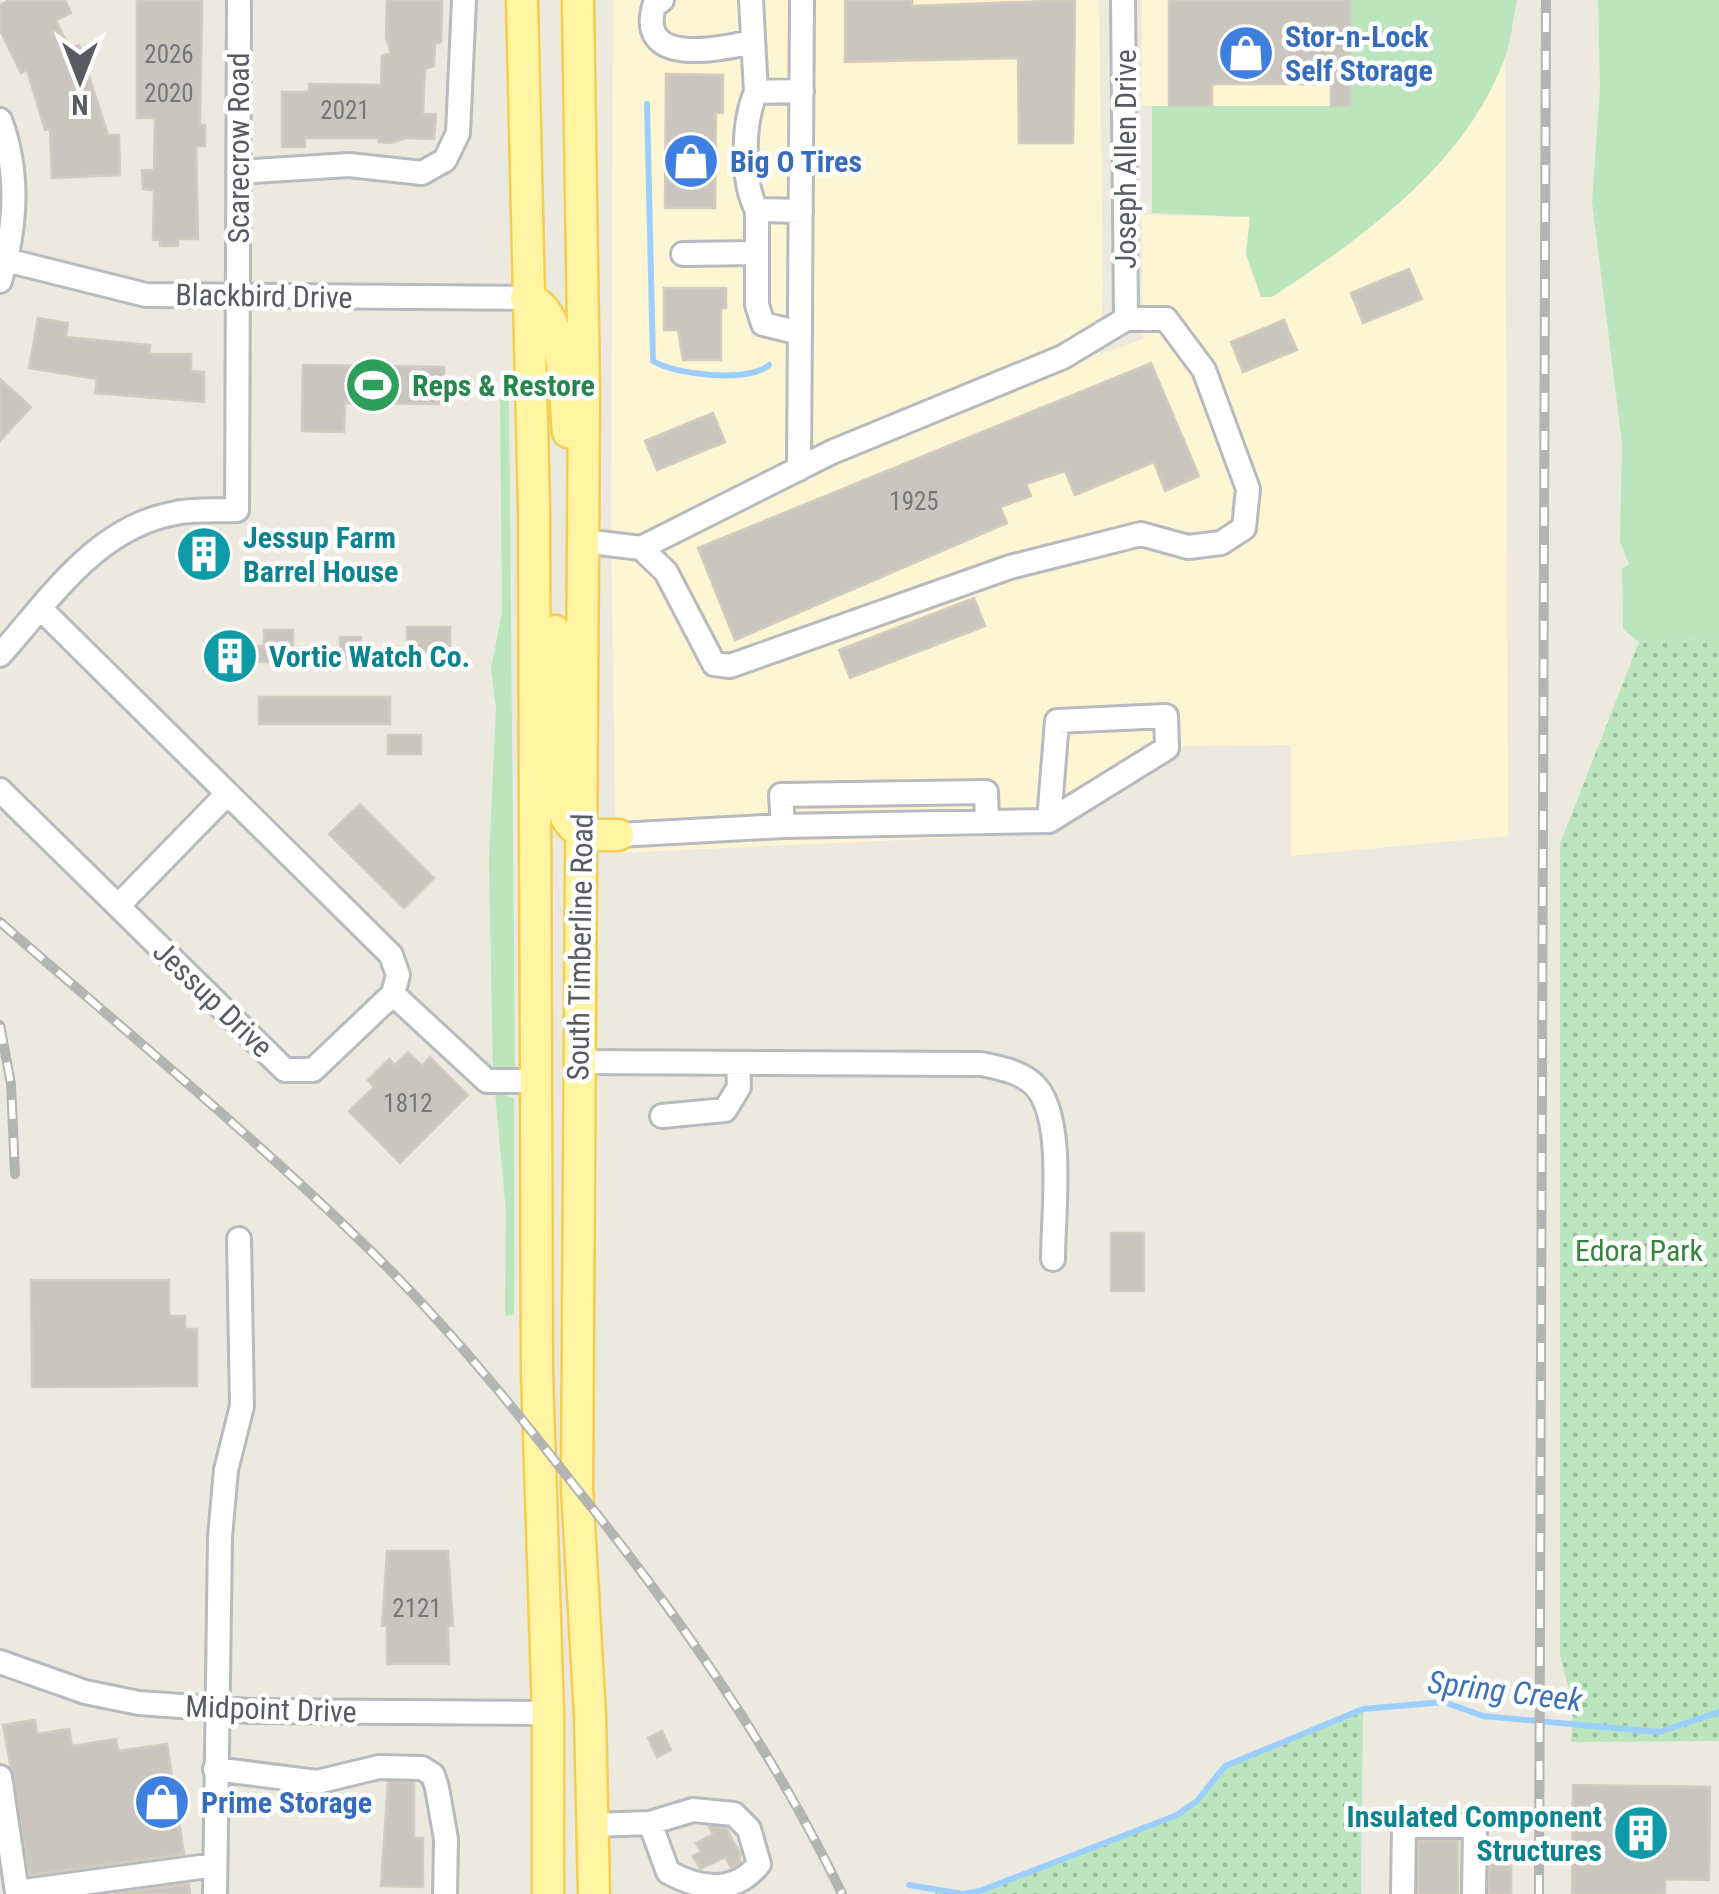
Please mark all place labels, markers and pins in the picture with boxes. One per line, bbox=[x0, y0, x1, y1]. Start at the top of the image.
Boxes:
place label: Stor-n-Lock Self Storage bbox=[1285, 19, 1433, 88]
shop icon: Stor-n-Lock Self Storage bbox=[1216, 23, 1276, 83]
shop icon: Big O Tires bbox=[661, 131, 721, 191]
place label: Big O Tires bbox=[730, 144, 862, 179]
sports icon: Reps & Restore bbox=[343, 355, 403, 415]
place label: Reps & Restore bbox=[412, 368, 595, 403]
place label: Jessup Farm Barrel House bbox=[243, 520, 398, 589]
building icon: Jessup Farm Barrel House bbox=[174, 524, 234, 584]
building icon: Vortic Watch Co. bbox=[200, 626, 260, 686]
place label: Vortic Watch Co. bbox=[269, 639, 470, 674]
shop icon: Prime Storage bbox=[132, 1772, 192, 1832]
place label: Prime Storage bbox=[201, 1785, 372, 1820]
place label: Insulated Component Structures bbox=[1347, 1799, 1602, 1868]
building icon: Insulated Component Structures bbox=[1611, 1803, 1671, 1863]

